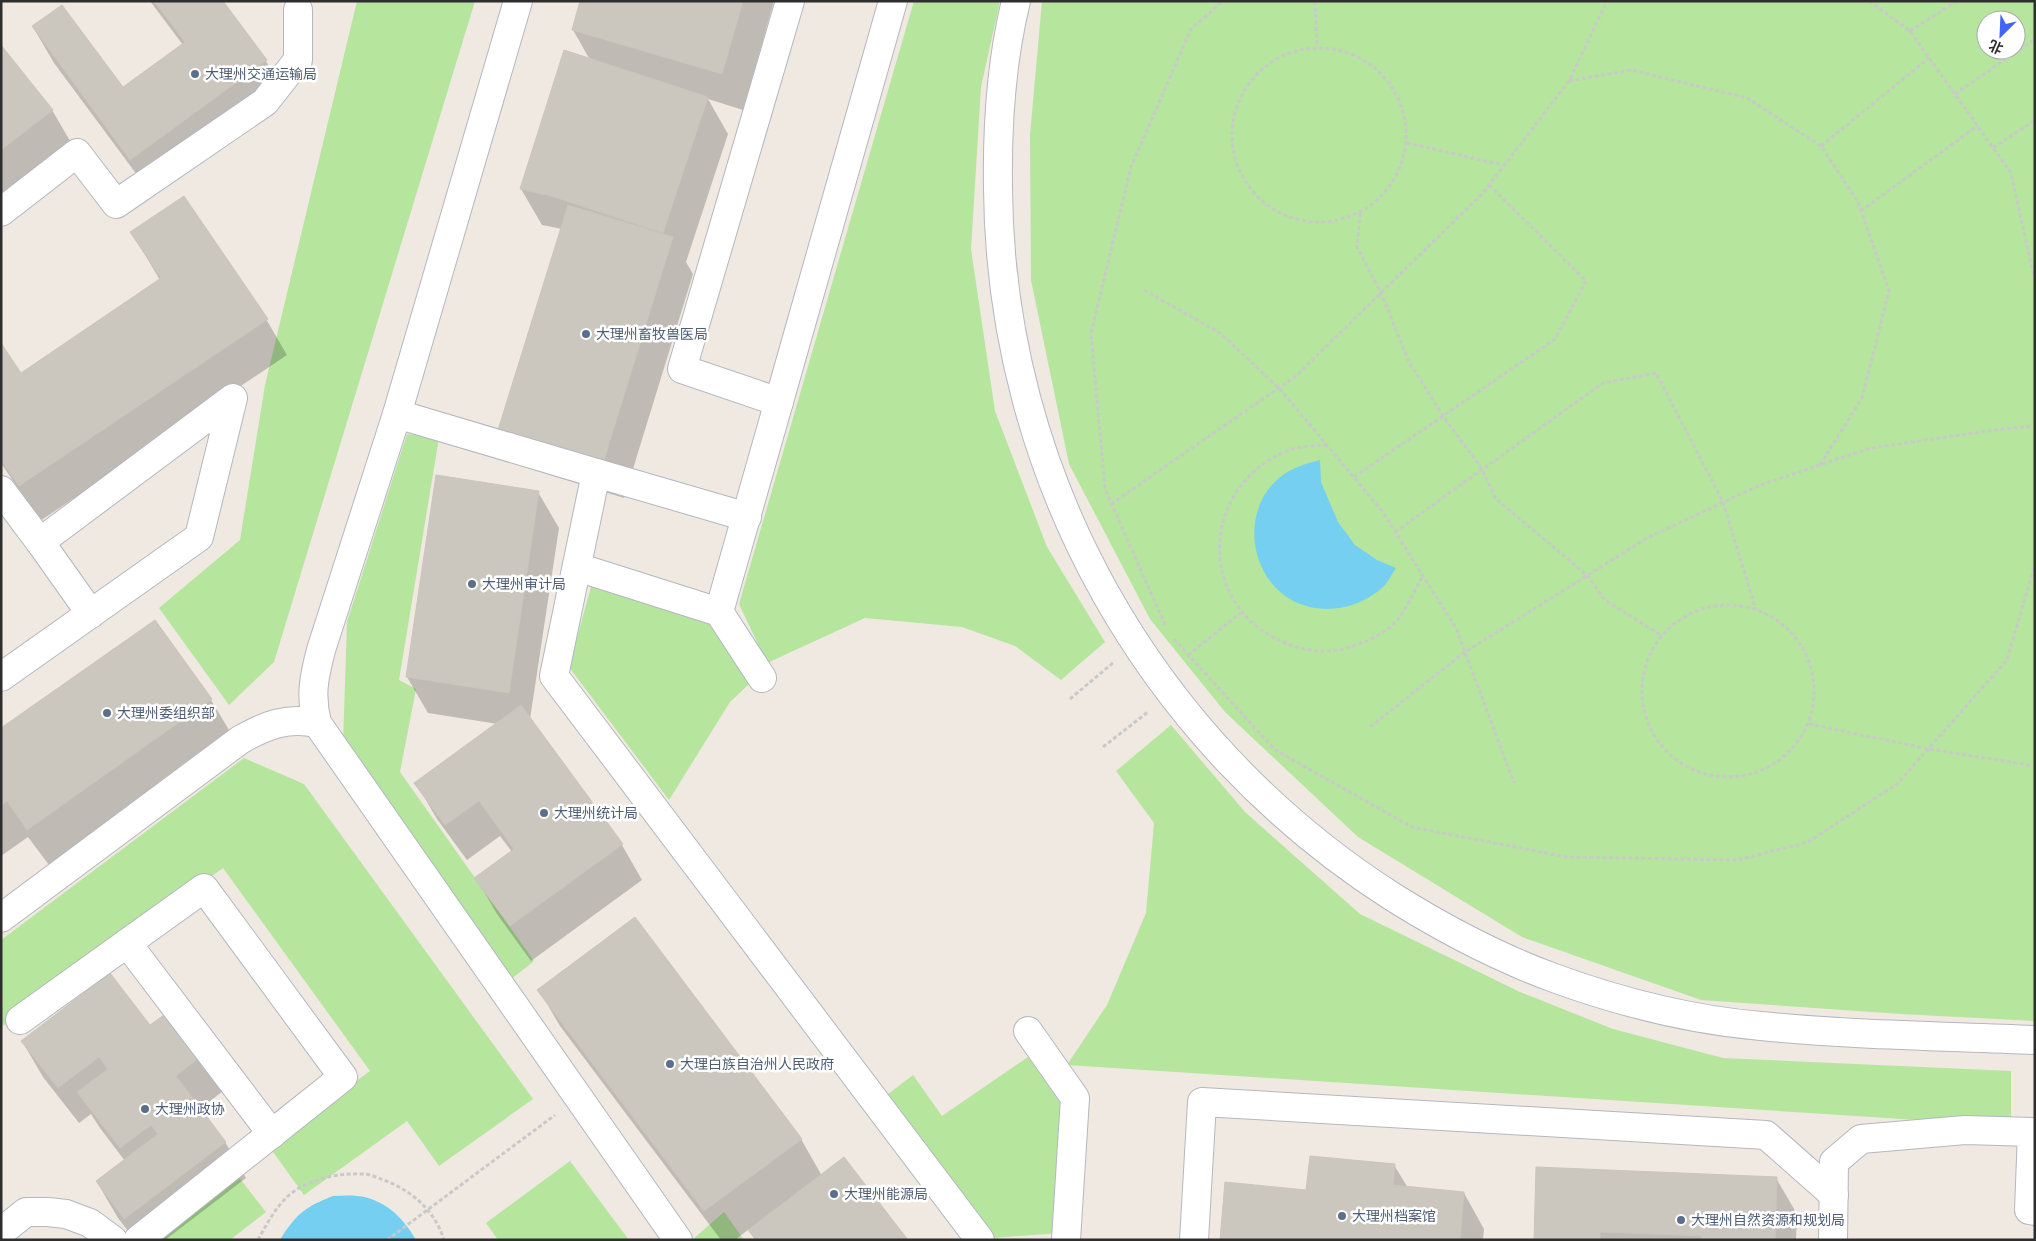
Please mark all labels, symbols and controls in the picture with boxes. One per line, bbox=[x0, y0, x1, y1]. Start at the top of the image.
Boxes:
north arrow bbox=[1976, 10, 2026, 60]
text: 北 bbox=[1986, 37, 2005, 58]
place label: 大理州交通运输局 bbox=[205, 65, 317, 82]
marker: 大理州交通运输局 bbox=[189, 68, 201, 80]
place label: 大理州畜牧兽医局 bbox=[596, 325, 708, 342]
marker: 大理州畜牧兽医局 bbox=[580, 328, 592, 340]
place label: 大理州审计局 bbox=[482, 575, 566, 592]
marker: 大理州审计局 bbox=[466, 578, 478, 590]
place label: 大理州委组织部 bbox=[117, 704, 215, 721]
marker: 大理州委组织部 bbox=[101, 707, 113, 719]
place label: 大理州统计局 bbox=[554, 804, 638, 821]
marker: 大理州统计局 bbox=[538, 807, 550, 819]
place label: 大理白族自治州人民政府 bbox=[680, 1055, 834, 1072]
marker: 大理白族自治州人民政府 bbox=[664, 1058, 676, 1070]
place label: 大理州政协 bbox=[155, 1100, 225, 1117]
marker: 大理州政协 bbox=[139, 1103, 151, 1115]
place label: 大理州能源局 bbox=[844, 1185, 928, 1202]
marker: 大理州能源局 bbox=[828, 1188, 840, 1200]
place label: 大理州档案馆 bbox=[1352, 1207, 1436, 1224]
marker: 大理州档案馆 bbox=[1336, 1210, 1348, 1222]
place label: 大理州自然资源和规划局 bbox=[1691, 1211, 1845, 1228]
marker: 大理州自然资源和规划局 bbox=[1675, 1214, 1687, 1226]

